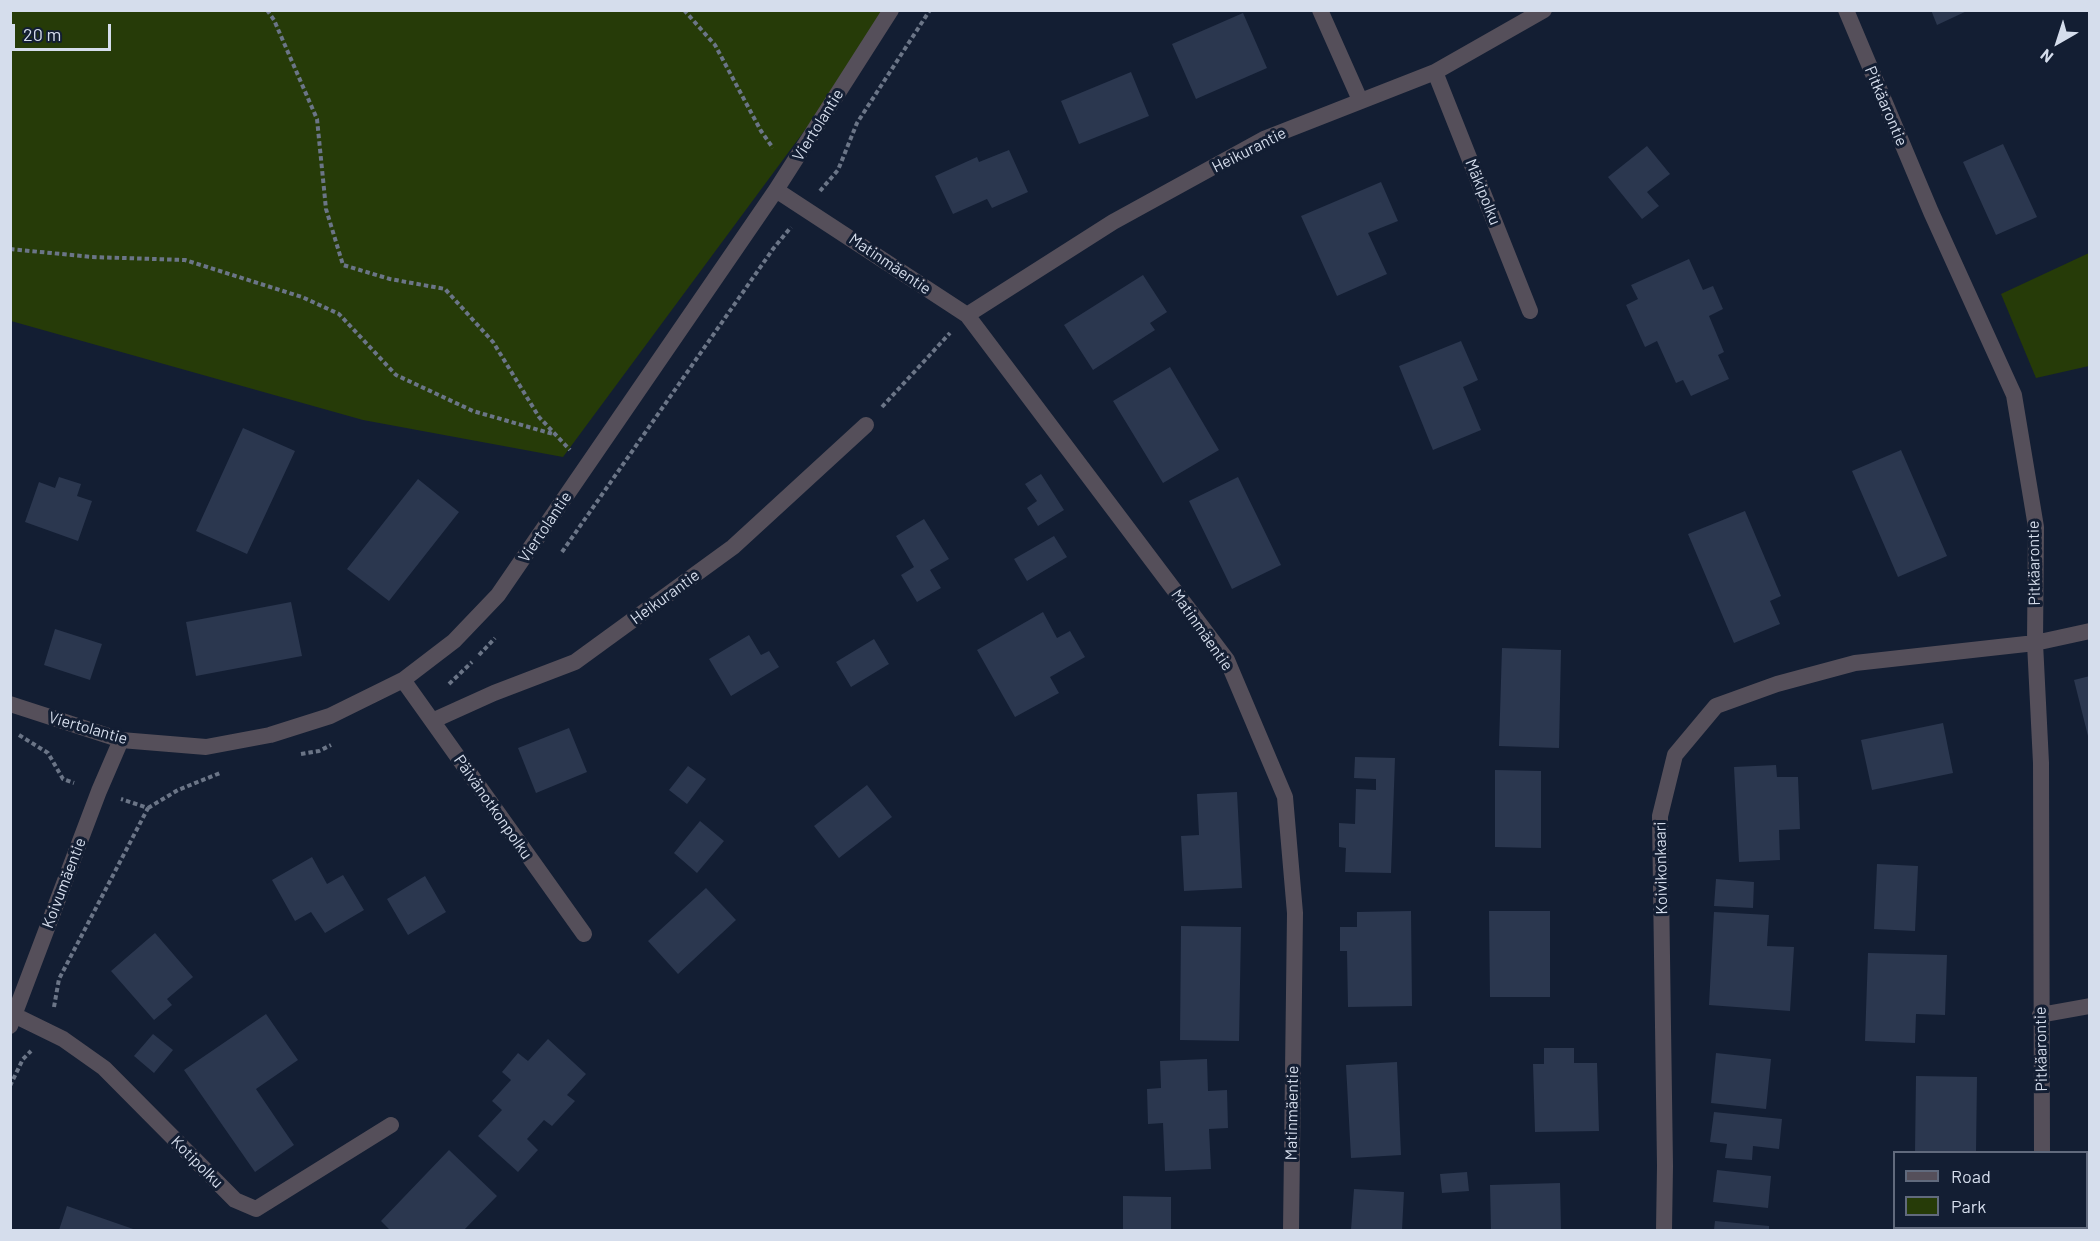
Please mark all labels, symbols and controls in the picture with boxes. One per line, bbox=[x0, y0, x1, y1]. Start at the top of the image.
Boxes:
scale bar bbox=[15, 12, 114, 50]
north arrow bbox=[2028, 12, 2088, 72]
text: 20 m bbox=[23, 23, 61, 45]
text: N bbox=[2036, 46, 2056, 67]
street label: Pitkäarontie bbox=[1861, 63, 1911, 149]
street label: Viertolantie bbox=[788, 85, 848, 165]
street label: Heikurantie bbox=[1209, 123, 1289, 177]
street label: Mäkipolku bbox=[1461, 156, 1505, 228]
street label: Matinmäentie bbox=[845, 229, 935, 299]
street label: Viertolantie bbox=[514, 488, 576, 566]
street label: Pitkäarontie bbox=[2024, 520, 2044, 606]
street label: Heikurantie bbox=[627, 566, 703, 628]
street label: Matinmäentie bbox=[1167, 586, 1237, 674]
street label: Viertolantie bbox=[46, 708, 130, 748]
street label: Päivänotkonpolku bbox=[450, 751, 536, 863]
street label: Koivikonkaari bbox=[1651, 821, 1671, 915]
street label: Koivumäentie bbox=[38, 835, 90, 931]
street label: Pitkäarontie bbox=[2031, 1006, 2051, 1092]
street label: Matinmäentie bbox=[1282, 1065, 1302, 1161]
street label: Kotipolku bbox=[167, 1132, 227, 1192]
legend bbox=[1893, 1151, 2088, 1229]
text: Road bbox=[1951, 1165, 1991, 1187]
text: Park bbox=[1951, 1195, 1986, 1217]

